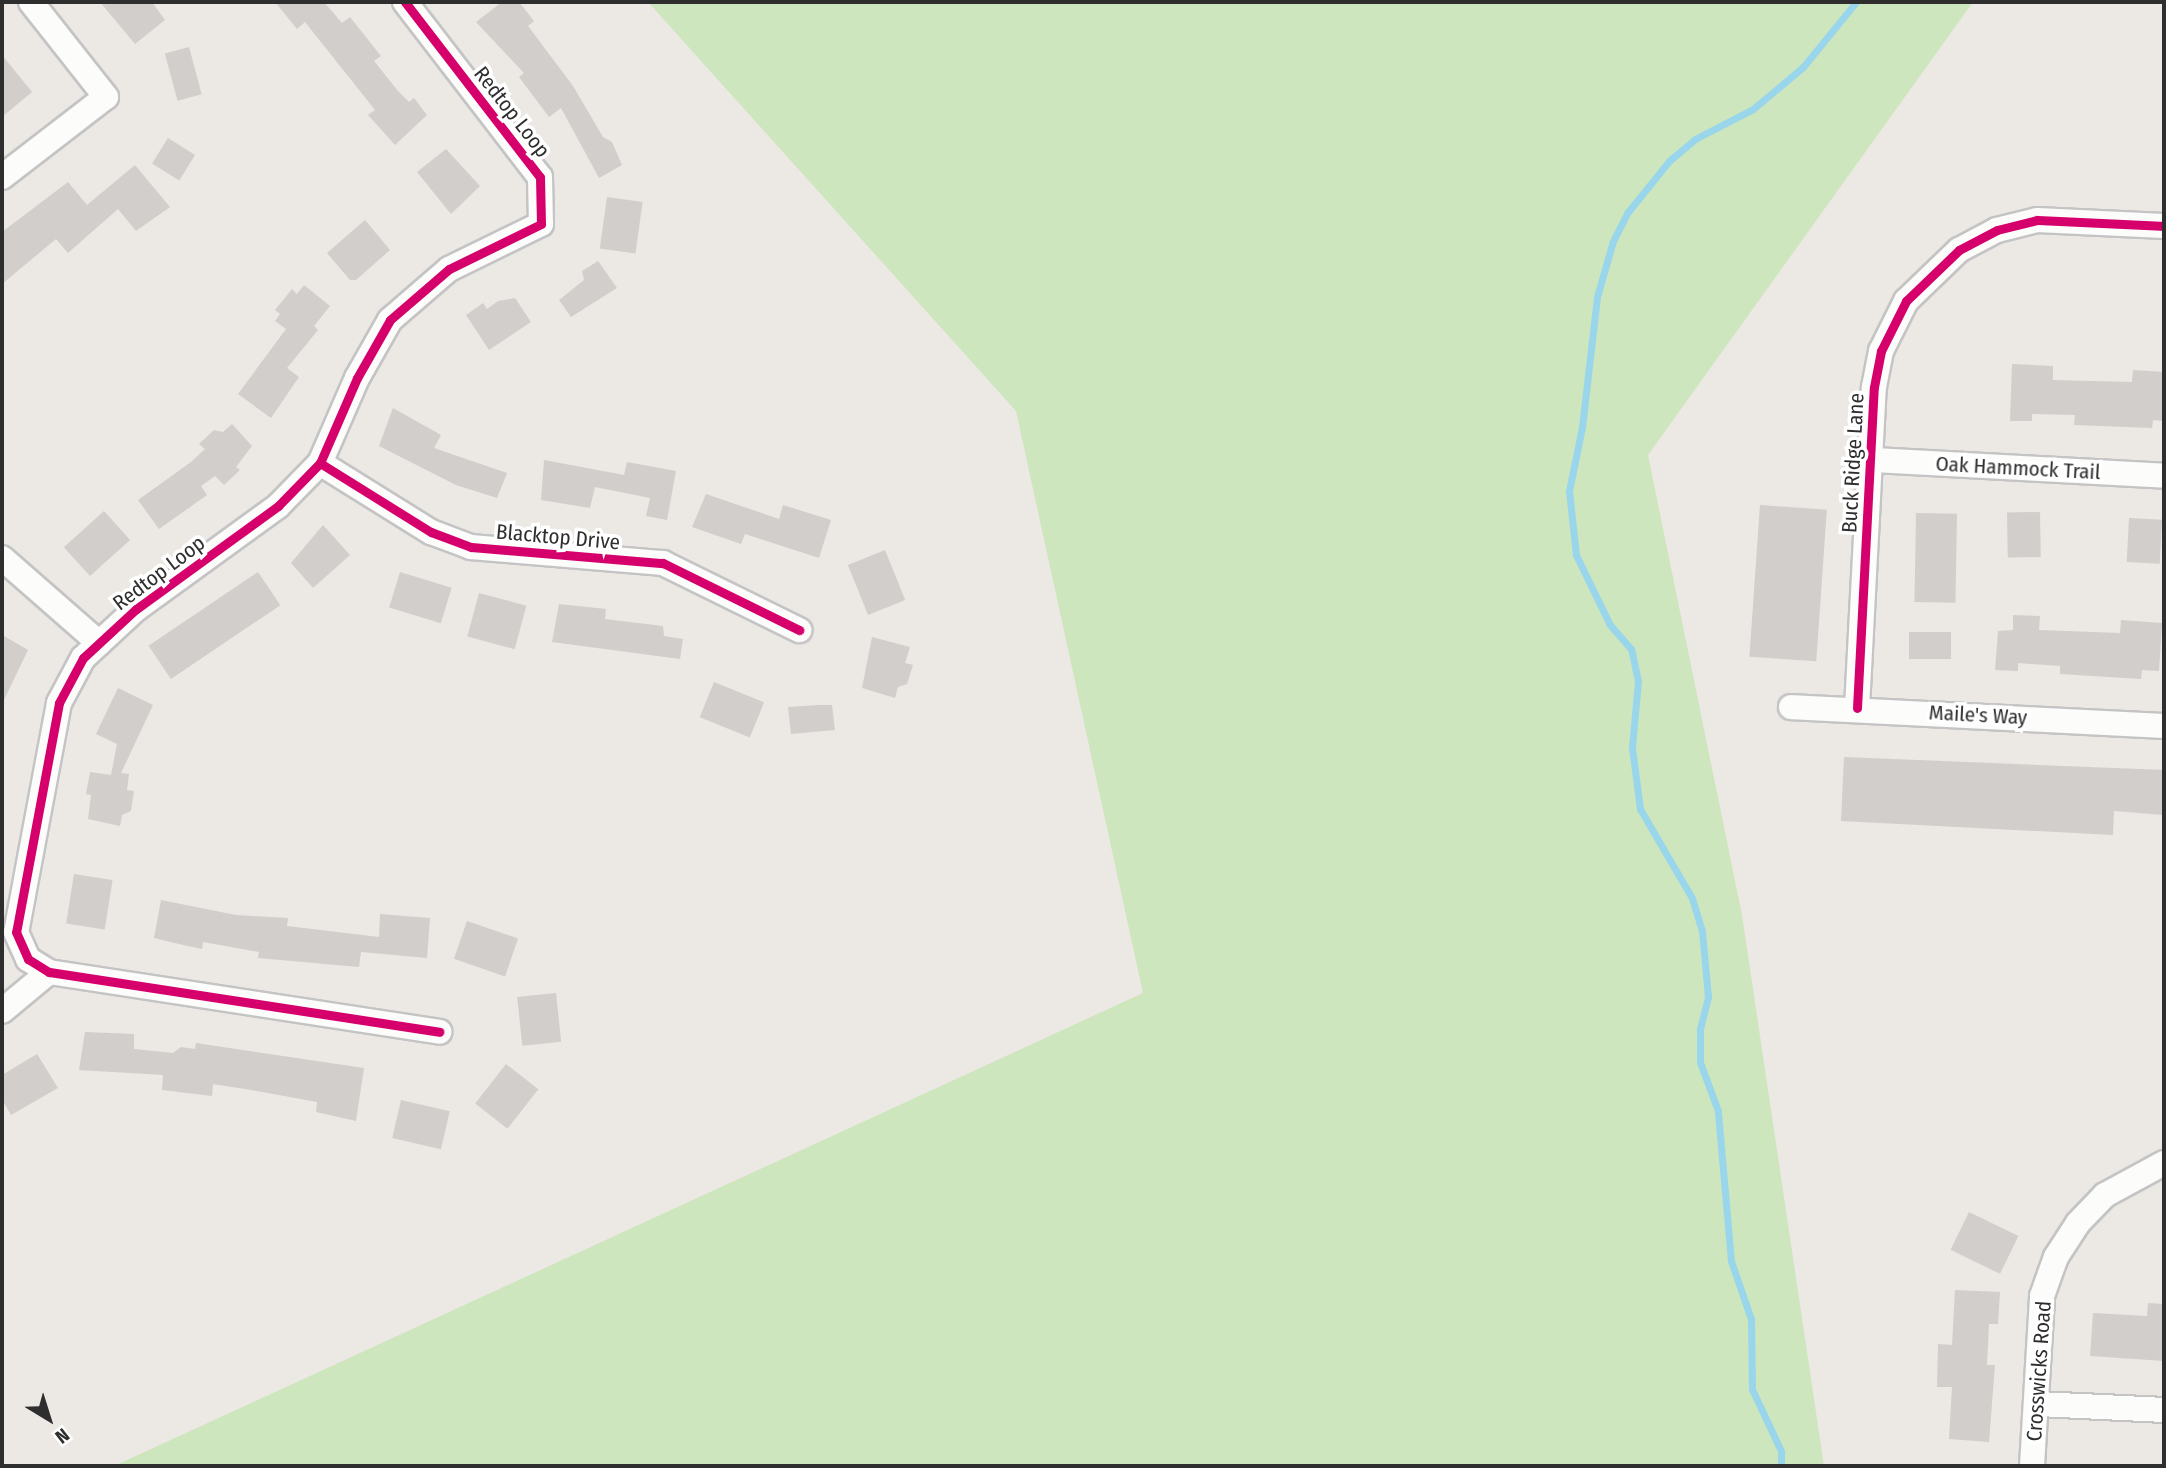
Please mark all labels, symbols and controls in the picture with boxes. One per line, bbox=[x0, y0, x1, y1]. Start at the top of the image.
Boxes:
street label: Redtop Loop bbox=[469, 61, 555, 163]
street label: Buck Ridge Lane bbox=[1837, 392, 1869, 534]
street label: Oak Hammock Trail bbox=[1935, 451, 2101, 485]
street label: Blacktop Drive bbox=[495, 519, 621, 555]
street label: Redtop Loop bbox=[108, 530, 210, 616]
street label: Maile's Way bbox=[1928, 700, 2028, 730]
street label: Crosswicks Road bbox=[2022, 1300, 2056, 1442]
north arrow bbox=[14, 1384, 84, 1454]
text: N bbox=[51, 1423, 74, 1449]

